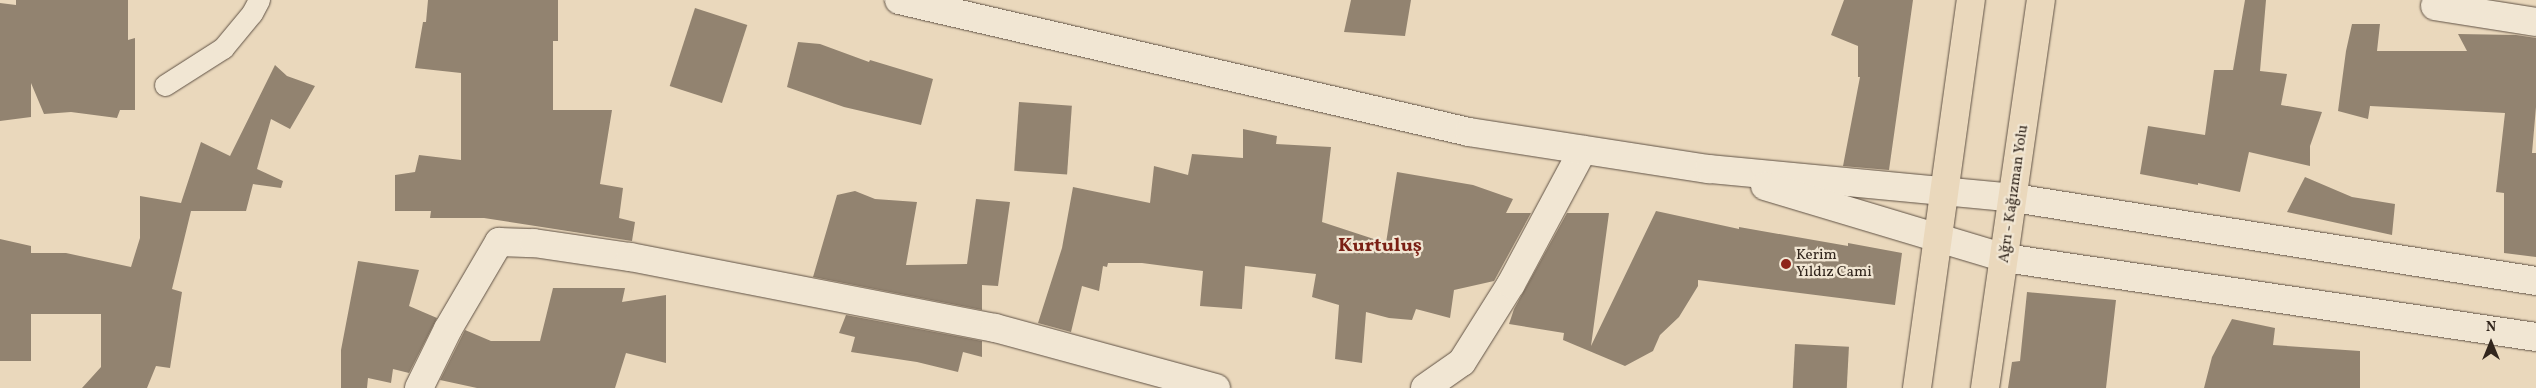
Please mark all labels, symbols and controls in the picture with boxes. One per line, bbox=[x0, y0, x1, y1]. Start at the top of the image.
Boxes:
street label: Ağrı - Kağızman Yolu bbox=[1995, 123, 2033, 265]
district label: Kurtuluş bbox=[1338, 234, 1422, 258]
place label: Kerim Yıldız Cami bbox=[1796, 246, 1872, 281]
marker: Kerim Yıldız Cami bbox=[1780, 258, 1792, 270]
north arrow bbox=[2466, 318, 2516, 368]
text: N bbox=[2486, 318, 2496, 337]

